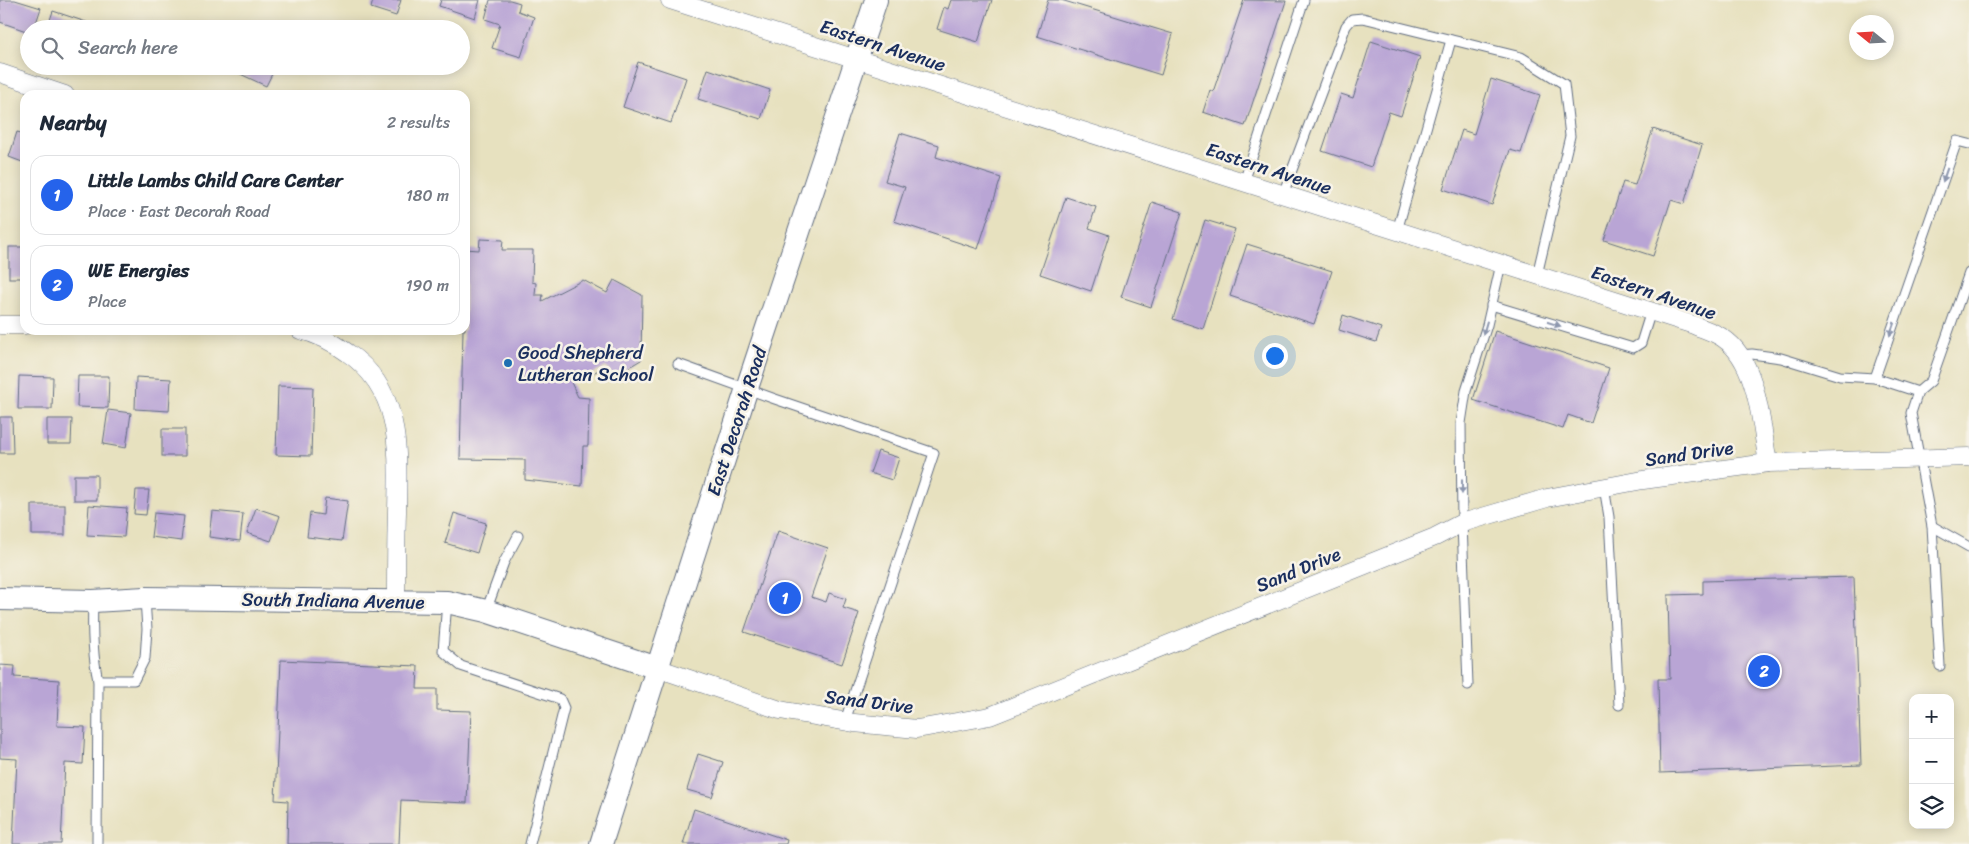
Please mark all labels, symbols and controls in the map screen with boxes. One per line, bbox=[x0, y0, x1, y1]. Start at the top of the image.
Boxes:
street label: Eastern Avenue bbox=[816, 10, 950, 81]
north arrow bbox=[1849, 15, 1894, 60]
search box bbox=[20, 20, 470, 75]
text: Search here bbox=[78, 31, 178, 64]
icon: search bbox=[38, 34, 66, 62]
text: Nearby bbox=[40, 104, 106, 142]
text: 2 results bbox=[387, 108, 450, 137]
street label: Eastern Avenue bbox=[1202, 133, 1336, 204]
text: Little Lambs Child Care Center bbox=[88, 164, 343, 197]
one-way arrow bbox=[1941, 168, 1949, 183]
text: 1 bbox=[54, 181, 60, 210]
text: 180 m bbox=[406, 181, 449, 210]
text: Place · East Decorah Road bbox=[88, 197, 270, 226]
text: WE Energies bbox=[88, 254, 189, 287]
street label: Eastern Avenue bbox=[1587, 256, 1721, 329]
text: 2 bbox=[52, 271, 62, 300]
text: 190 m bbox=[406, 271, 449, 300]
text: Place bbox=[88, 287, 127, 316]
one-way arrow bbox=[1481, 321, 1489, 336]
one-way arrow bbox=[1547, 321, 1562, 329]
one-way arrow bbox=[1888, 321, 1895, 336]
place label: Good Shepherd Lutheran School bbox=[518, 336, 654, 391]
street label: East Decorah Road bbox=[697, 340, 777, 500]
your location bbox=[1262, 343, 1288, 369]
marker: Good Shepherd Lutheran School bbox=[502, 357, 514, 369]
street label: Sand Drive bbox=[1643, 431, 1735, 476]
one-way arrow bbox=[1458, 480, 1466, 496]
street label: Sand Drive bbox=[1251, 537, 1346, 601]
pin: 1 bbox=[769, 579, 801, 617]
street label: South Indiana Avenue bbox=[241, 582, 425, 619]
pin: 2 bbox=[1748, 652, 1780, 690]
street label: Sand Drive bbox=[823, 680, 915, 723]
map controls bbox=[1909, 694, 1954, 829]
button: + bbox=[1909, 694, 1954, 739]
button: − bbox=[1909, 739, 1954, 784]
button: layers bbox=[1909, 784, 1954, 829]

